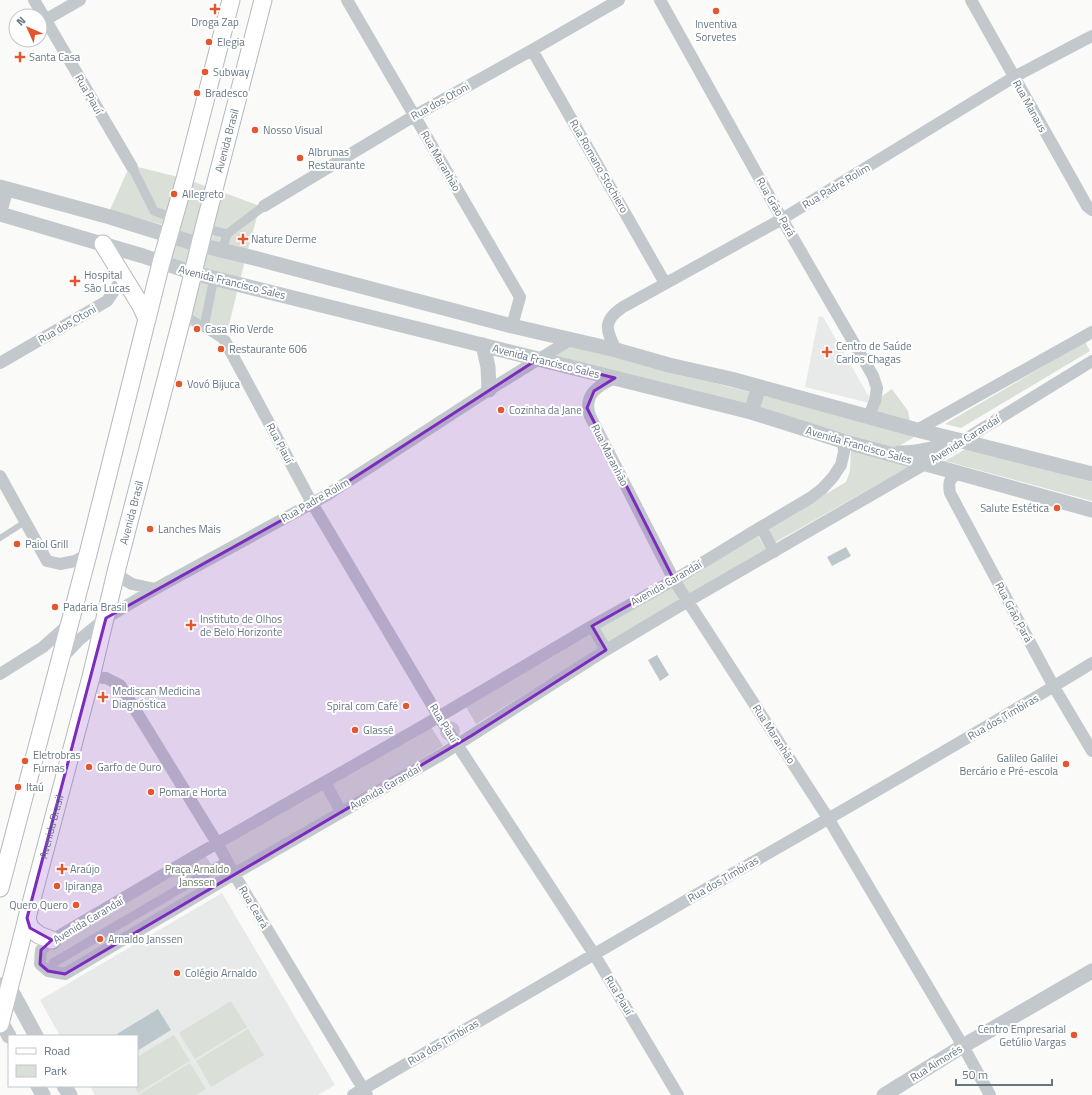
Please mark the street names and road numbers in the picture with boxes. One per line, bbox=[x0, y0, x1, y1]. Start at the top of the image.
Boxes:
street label: Rua Piauí bbox=[71, 71, 108, 118]
street label: Rua Manaus bbox=[1009, 77, 1051, 135]
street label: Rua dos Otoni bbox=[408, 78, 472, 124]
street label: Avenida Brasil bbox=[211, 107, 243, 174]
street label: Rua Romano Stochiero bbox=[566, 116, 632, 216]
street label: Rua Maranhão bbox=[417, 128, 465, 194]
street label: Rua Padre Rolim bbox=[799, 159, 873, 213]
street label: Rua Grão Pará bbox=[753, 174, 800, 240]
street label: Avenida Francisco Sales bbox=[177, 261, 287, 303]
street label: Rua dos Otoni bbox=[35, 301, 99, 347]
street label: Avenida Francisco Sales bbox=[491, 340, 601, 382]
street label: Avenida Carandaí bbox=[927, 410, 1004, 467]
street label: Rua Piauí bbox=[263, 420, 298, 467]
street label: Rua Maranhão bbox=[588, 421, 633, 489]
street label: Avenida Francisco Sales bbox=[804, 422, 914, 468]
street label: Rua Padre Rolim bbox=[278, 474, 352, 526]
street label: Avenida Brasil bbox=[115, 479, 147, 546]
street label: Avenida Carandaí bbox=[628, 555, 706, 610]
street label: Rua Grão Pará bbox=[991, 579, 1037, 645]
street label: Rua dos Timbiras bbox=[964, 690, 1042, 744]
street label: Rua Piauí bbox=[426, 700, 463, 747]
street label: Rua Maranhão bbox=[749, 701, 799, 767]
street label: Avenida Carandaí bbox=[347, 759, 425, 814]
street label: Avenida Brasil bbox=[35, 793, 67, 860]
street label: Rua dos Timbiras bbox=[684, 852, 762, 906]
street label: Rua Ceará bbox=[235, 883, 273, 932]
street label: Avenida Carandaí bbox=[50, 892, 128, 947]
street label: Rua Piauí bbox=[601, 972, 638, 1019]
street label: Rua dos Timbiras bbox=[404, 1015, 482, 1069]
street label: Rua Aimorés bbox=[907, 1041, 965, 1085]

